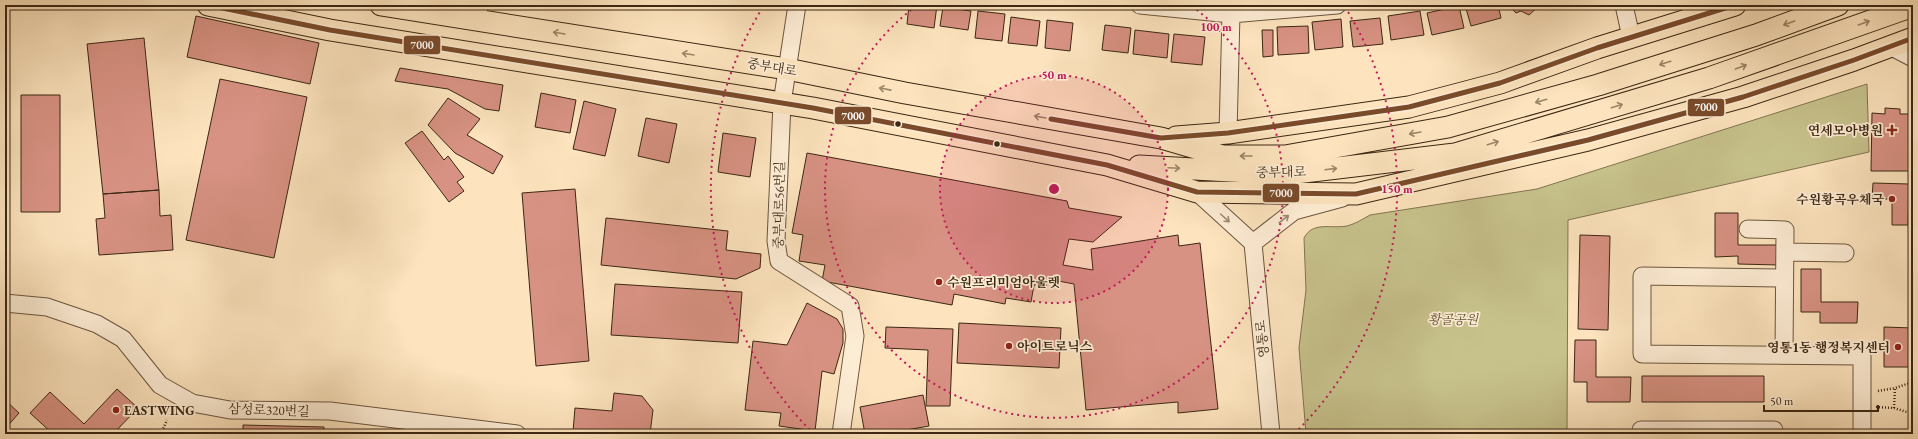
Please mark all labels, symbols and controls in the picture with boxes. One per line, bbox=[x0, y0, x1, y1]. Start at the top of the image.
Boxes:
text: 100 m bbox=[1200, 19, 1232, 35]
one-way arrow bbox=[1857, 19, 1869, 27]
one-way arrow bbox=[1782, 20, 1795, 27]
one-way arrow bbox=[553, 29, 566, 37]
line badge: 7000 bbox=[403, 35, 441, 55]
text: 7000 bbox=[410, 38, 434, 52]
one-way arrow bbox=[682, 50, 695, 58]
street label: 중부대로 bbox=[746, 54, 799, 80]
one-way arrow bbox=[1659, 60, 1671, 68]
one-way arrow bbox=[1735, 63, 1748, 70]
text: 50 m bbox=[1041, 67, 1067, 83]
one-way arrow bbox=[878, 85, 891, 93]
one-way arrow bbox=[1534, 98, 1547, 105]
line badge: 7000 bbox=[1687, 98, 1725, 117]
text: 7000 bbox=[1694, 100, 1718, 114]
one-way arrow bbox=[1610, 102, 1623, 109]
line badge: 7000 bbox=[834, 106, 872, 125]
text: 7000 bbox=[841, 109, 865, 123]
one-way arrow bbox=[1034, 113, 1047, 121]
unlabelled marker bbox=[893, 119, 903, 129]
place label: 연세모아병원 bbox=[1808, 122, 1883, 139]
marker: 연세모아병원 bbox=[1886, 124, 1898, 136]
one-way arrow bbox=[1409, 129, 1422, 137]
unlabelled marker bbox=[992, 139, 1002, 149]
one-way arrow bbox=[1486, 139, 1499, 146]
one-way arrow bbox=[1240, 152, 1253, 160]
street label: 중부대로56번길 bbox=[770, 161, 788, 249]
street label: 중부대로 bbox=[1256, 163, 1307, 181]
one-way arrow bbox=[1167, 165, 1180, 172]
one-way arrow bbox=[1324, 165, 1337, 173]
text: 150 m bbox=[1381, 181, 1413, 197]
centre of rings bbox=[1047, 182, 1061, 196]
line badge: 7000 bbox=[1262, 183, 1300, 203]
text: 7000 bbox=[1269, 186, 1293, 200]
place label: 수원황곡우체국 bbox=[1796, 191, 1884, 208]
marker: 수원황곡우체국 bbox=[1887, 194, 1897, 204]
one-way arrow bbox=[1220, 213, 1230, 222]
one-way arrow bbox=[1278, 215, 1289, 224]
place label: 수원프리미엄아울렛 bbox=[947, 274, 1060, 291]
marker: 수원프리미엄아울렛 bbox=[934, 277, 944, 287]
park label: 황골공원 bbox=[1428, 311, 1480, 328]
street label: 영통로 bbox=[1252, 319, 1272, 359]
place label: 아이트로닉스 bbox=[1017, 338, 1093, 355]
place label: 영통1동 행정복지센터 bbox=[1767, 339, 1890, 356]
marker: 아이트로닉스 bbox=[1004, 341, 1014, 351]
marker: 영통1동 행정복지센터 bbox=[1893, 342, 1903, 352]
scale bar bbox=[1764, 387, 1878, 413]
text: 50 m bbox=[1770, 393, 1794, 409]
street label: 삼성로320번길 bbox=[228, 400, 310, 420]
place label: EASTWING bbox=[124, 402, 195, 419]
marker: EASTWING bbox=[111, 405, 121, 415]

